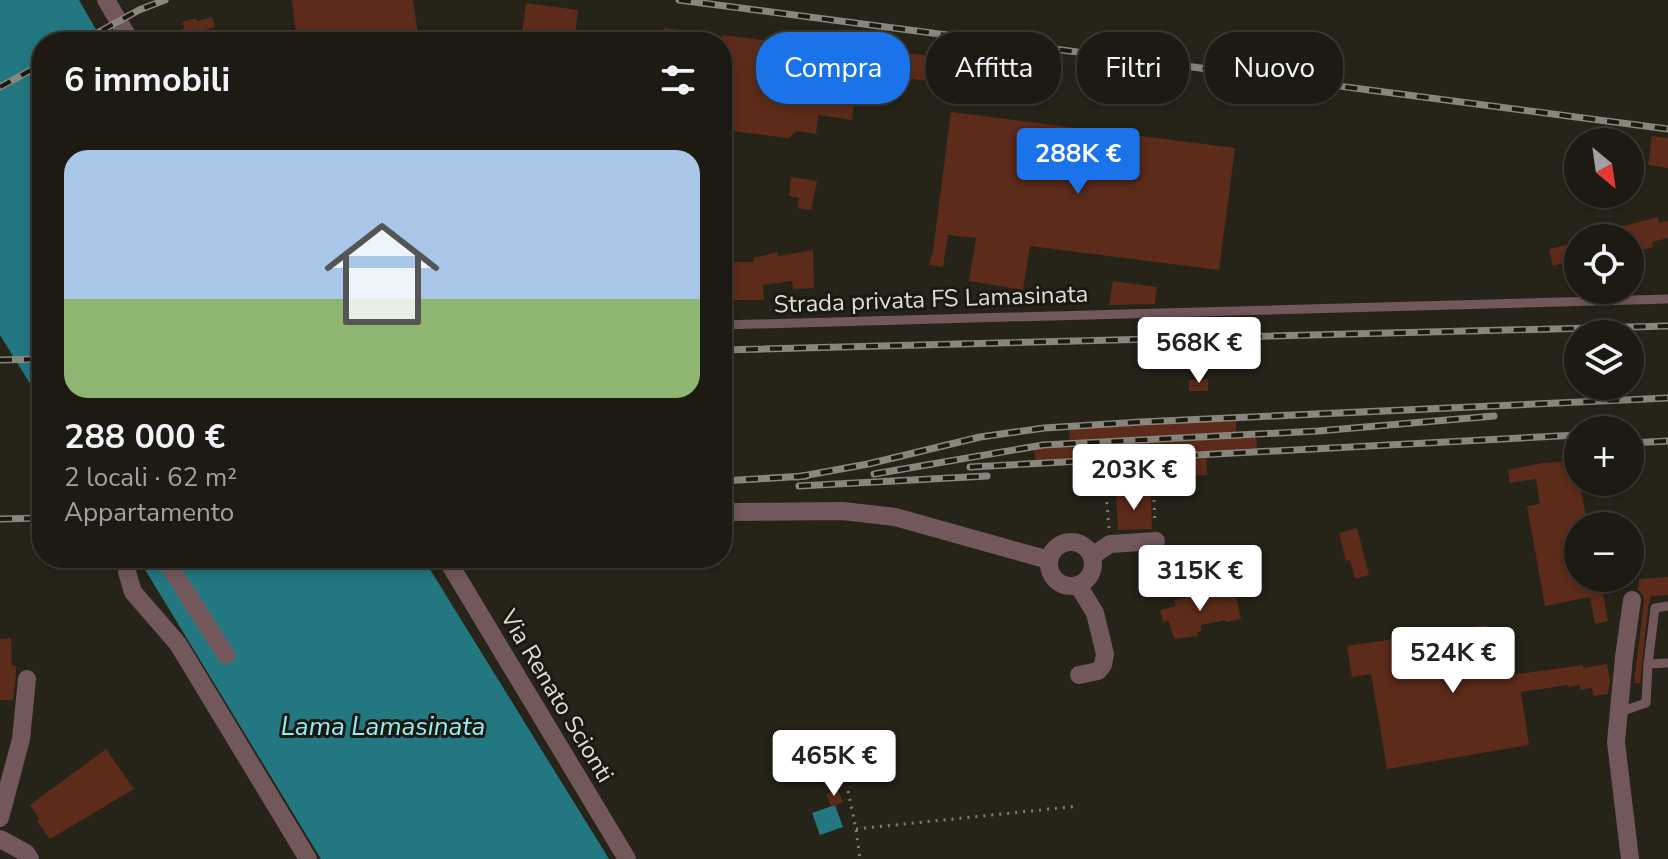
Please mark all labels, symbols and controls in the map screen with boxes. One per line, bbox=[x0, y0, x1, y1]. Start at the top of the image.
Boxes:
chip: Compra bbox=[756, 32, 910, 104]
chip: Affitta bbox=[926, 32, 1061, 104]
chip: Filtri bbox=[1077, 32, 1189, 104]
chip: Nuovo bbox=[1205, 32, 1343, 104]
text: 6 immobili bbox=[64, 57, 230, 103]
icon: filters bbox=[656, 58, 700, 102]
pin: 288K € bbox=[1013, 128, 1143, 196]
north arrow bbox=[1564, 128, 1644, 208]
map controls bbox=[1564, 128, 1644, 592]
text: 288K € bbox=[1035, 136, 1121, 171]
icon: home bbox=[310, 202, 454, 346]
button: locate bbox=[1564, 224, 1644, 304]
street label: Strada privata FS Lamasinata bbox=[773, 278, 1089, 320]
pin: 568K € bbox=[1134, 317, 1264, 385]
button: layers bbox=[1564, 320, 1644, 400]
text: 568K € bbox=[1156, 325, 1242, 360]
text: 288 000 € bbox=[64, 414, 225, 460]
button: + bbox=[1564, 416, 1644, 496]
pin: 203K € bbox=[1069, 444, 1199, 512]
text: 203K € bbox=[1091, 452, 1177, 487]
text: 2 locali · 62 m² bbox=[64, 460, 237, 495]
text: Appartamento bbox=[64, 495, 234, 530]
button: − bbox=[1564, 512, 1644, 592]
pin: 315K € bbox=[1135, 545, 1265, 613]
text: 315K € bbox=[1157, 553, 1243, 588]
street label: Via Renato Scionti bbox=[492, 603, 621, 788]
pin: 524K € bbox=[1388, 627, 1518, 695]
text: 524K € bbox=[1410, 635, 1496, 670]
water label: Lama Lamasinata bbox=[281, 709, 485, 744]
pin: 465K € bbox=[769, 730, 899, 798]
text: 465K € bbox=[791, 738, 877, 773]

